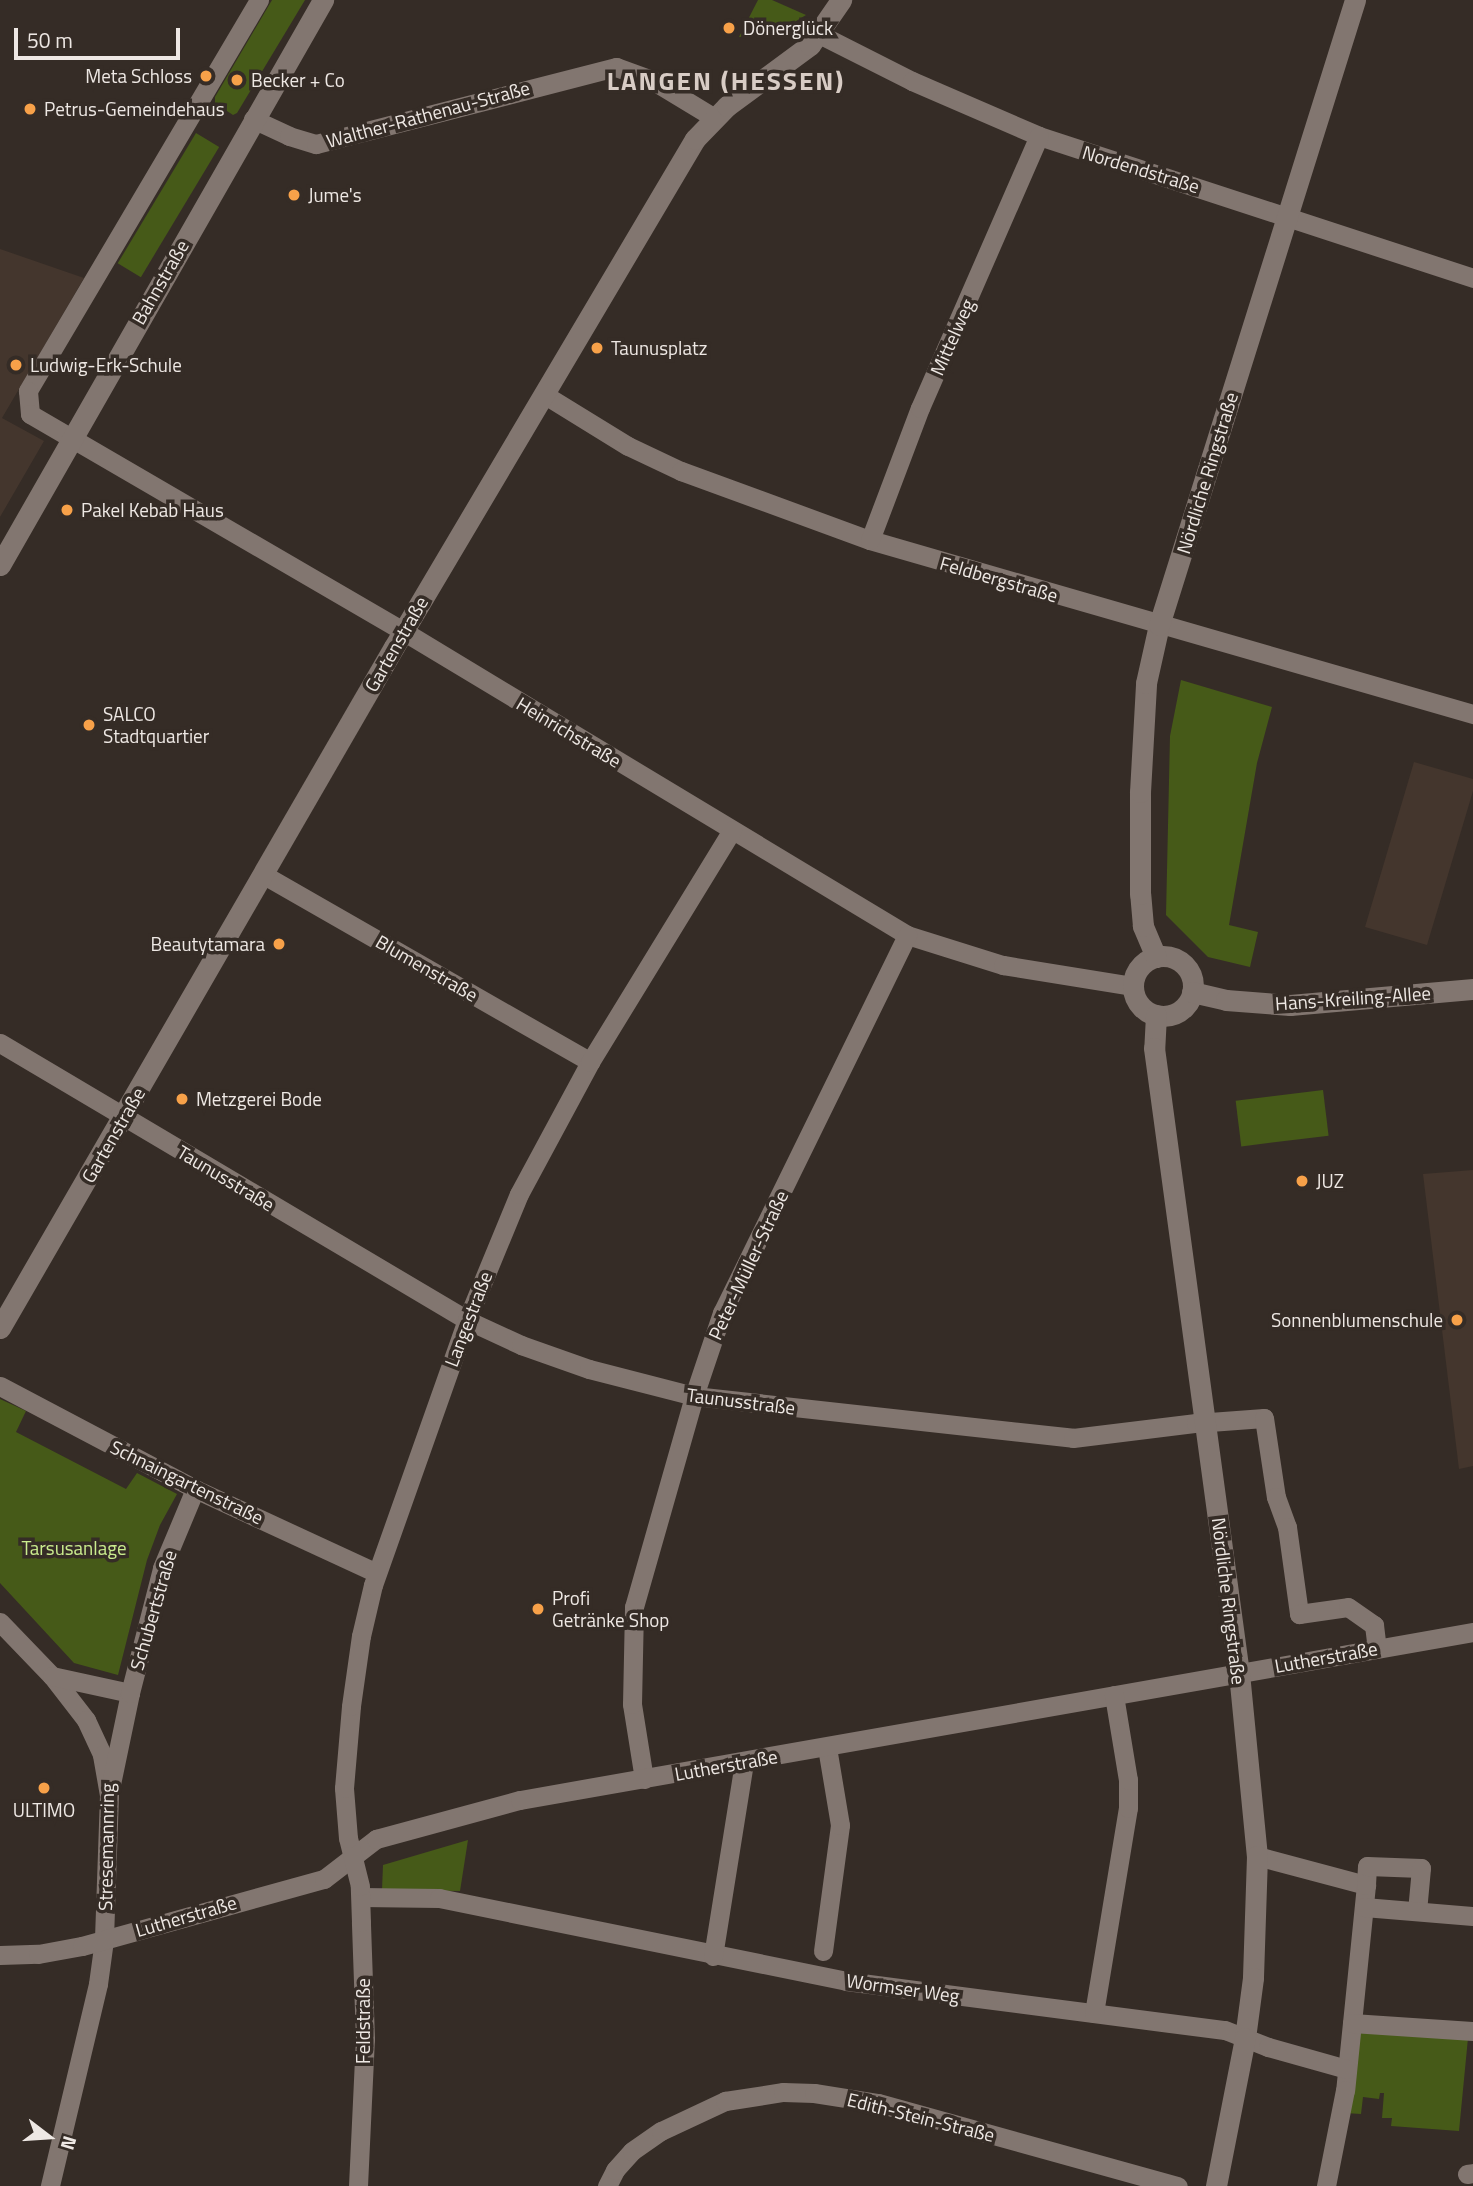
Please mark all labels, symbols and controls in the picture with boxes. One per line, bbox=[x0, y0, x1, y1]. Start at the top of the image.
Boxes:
scale bar bbox=[18, 14, 184, 58]
place label: Dönerglück bbox=[743, 17, 833, 39]
marker: Dönerglück bbox=[721, 20, 737, 36]
text: 50 m bbox=[27, 24, 73, 56]
place label: Meta Schloss bbox=[85, 65, 192, 87]
district label: LANGEN (HESSEN) bbox=[609, 65, 843, 97]
marker: Meta Schloss bbox=[198, 68, 214, 84]
place label: Becker + Co bbox=[251, 69, 345, 91]
marker: Becker + Co bbox=[229, 72, 245, 88]
street label: Walther-Rathenau-Straße bbox=[324, 76, 532, 152]
place label: Petrus-Gemeindehaus bbox=[44, 98, 224, 120]
marker: Petrus-Gemeindehaus bbox=[22, 101, 38, 117]
street label: Nordendstraße bbox=[1080, 140, 1202, 198]
place label: Jume's bbox=[308, 184, 362, 206]
marker: Jume's bbox=[286, 187, 302, 203]
street label: Bahnstraße bbox=[127, 236, 193, 328]
street label: Mittelweg bbox=[925, 295, 979, 379]
place label: Taunusplatz bbox=[611, 337, 707, 359]
marker: Taunusplatz bbox=[589, 340, 605, 356]
place label: Ludwig-Erk-Schule bbox=[30, 354, 182, 376]
marker: Ludwig-Erk-Schule bbox=[8, 357, 24, 373]
street label: Nördliche Ringstraße bbox=[1172, 389, 1242, 557]
place label: Pakel Kebab Haus bbox=[81, 499, 224, 521]
marker: Pakel Kebab Haus bbox=[59, 502, 75, 518]
street label: Feldbergstraße bbox=[937, 551, 1061, 607]
street label: Gartenstraße bbox=[360, 592, 432, 696]
street label: Heinrichstraße bbox=[513, 692, 625, 772]
place label: SALCO Stadtquartier bbox=[103, 703, 209, 747]
marker: SALCO Stadtquartier bbox=[81, 717, 97, 733]
street label: Blumenstraße bbox=[372, 930, 482, 1006]
place label: Beautytamara bbox=[151, 933, 265, 955]
marker: Beautytamara bbox=[271, 936, 287, 952]
street label: Hans-Kreiling-Allee bbox=[1274, 981, 1432, 1015]
street label: Gartenstraße bbox=[77, 1083, 149, 1187]
place label: Metzgerei Bode bbox=[196, 1088, 322, 1110]
marker: Metzgerei Bode bbox=[174, 1091, 190, 1107]
street label: Taunusstraße bbox=[173, 1140, 279, 1216]
place label: JUZ bbox=[1316, 1170, 1344, 1192]
marker: JUZ bbox=[1294, 1173, 1310, 1189]
street label: Peter-Müller-Straße bbox=[703, 1187, 793, 1343]
street label: Langestraße bbox=[439, 1268, 497, 1370]
place label: Sonnenblumenschule bbox=[1271, 1309, 1443, 1331]
marker: Sonnenblumenschule bbox=[1449, 1312, 1465, 1328]
street label: Taunusstraße bbox=[685, 1383, 797, 1419]
street label: Schnaingartenstraße bbox=[107, 1435, 267, 1529]
street label: Nördliche Ringstraße bbox=[1207, 1516, 1251, 1686]
park label: Tarsusanlage bbox=[21, 1537, 127, 1559]
street label: Schubertstraße bbox=[125, 1547, 181, 1673]
place label: Profi Getränke Shop bbox=[552, 1587, 669, 1631]
marker: Profi Getränke Shop bbox=[530, 1601, 546, 1617]
street label: Lutherstraße bbox=[1273, 1637, 1379, 1677]
street label: Lutherstraße bbox=[673, 1745, 779, 1785]
marker: ULTIMO bbox=[36, 1780, 52, 1796]
street label: Stresemannring bbox=[93, 1783, 119, 1911]
place label: ULTIMO bbox=[13, 1799, 75, 1821]
street label: Lutherstraße bbox=[133, 1891, 239, 1941]
street label: Wormser Weg bbox=[845, 1969, 961, 2007]
street label: Feldstraße bbox=[352, 1978, 374, 2064]
street label: Edith-Stein-Straße bbox=[845, 2088, 997, 2146]
north arrow bbox=[14, 2102, 84, 2172]
text: N bbox=[54, 2133, 85, 2154]

